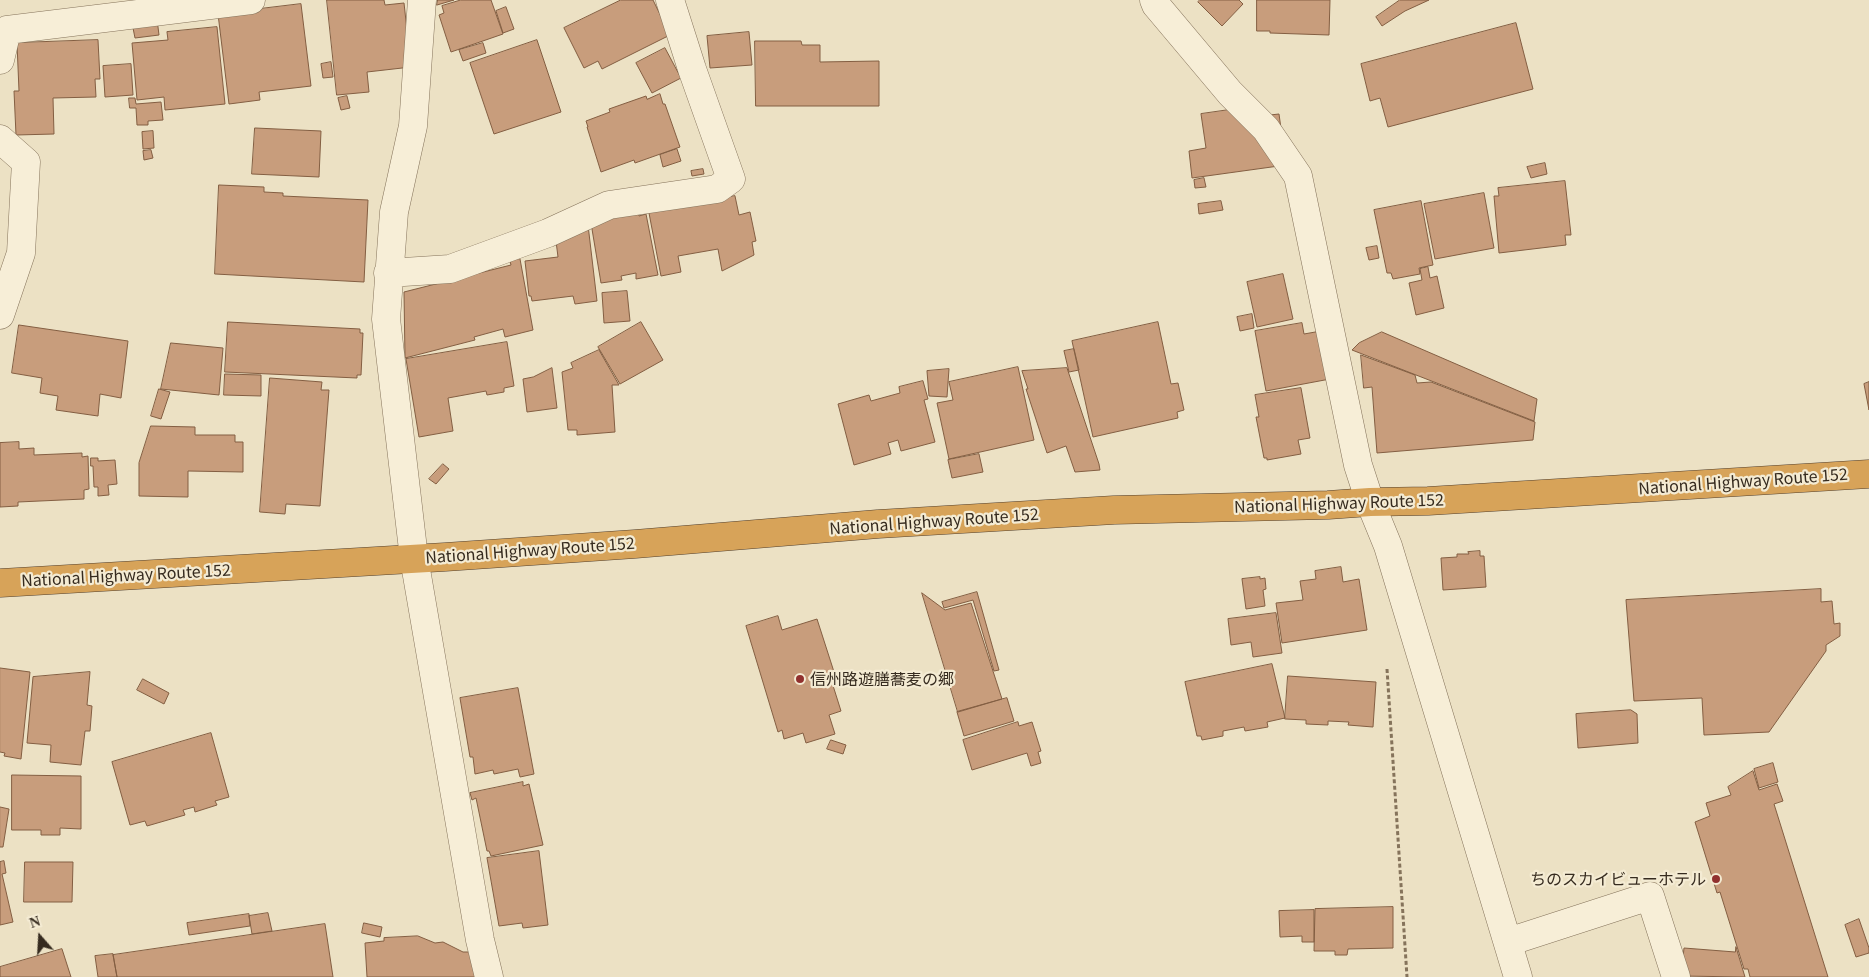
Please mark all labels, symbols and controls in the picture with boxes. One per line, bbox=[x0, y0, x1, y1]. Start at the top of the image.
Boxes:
street label: National Highway Route 152 bbox=[1638, 464, 1848, 498]
street label: National Highway Route 152 bbox=[1234, 490, 1444, 516]
street label: National Highway Route 152 bbox=[829, 504, 1039, 538]
street label: National Highway Route 152 bbox=[425, 533, 635, 567]
street label: National Highway Route 152 bbox=[21, 560, 231, 590]
place label: 信州路遊膳蕎麦の郷 bbox=[810, 669, 954, 689]
marker: 信州路遊膳蕎麦の郷 bbox=[794, 673, 806, 685]
place label: ちのスカイビューホテル bbox=[1530, 869, 1706, 889]
marker: ちのスカイビューホテル bbox=[1710, 873, 1722, 885]
north arrow bbox=[15, 912, 65, 962]
text: N bbox=[28, 914, 42, 931]

